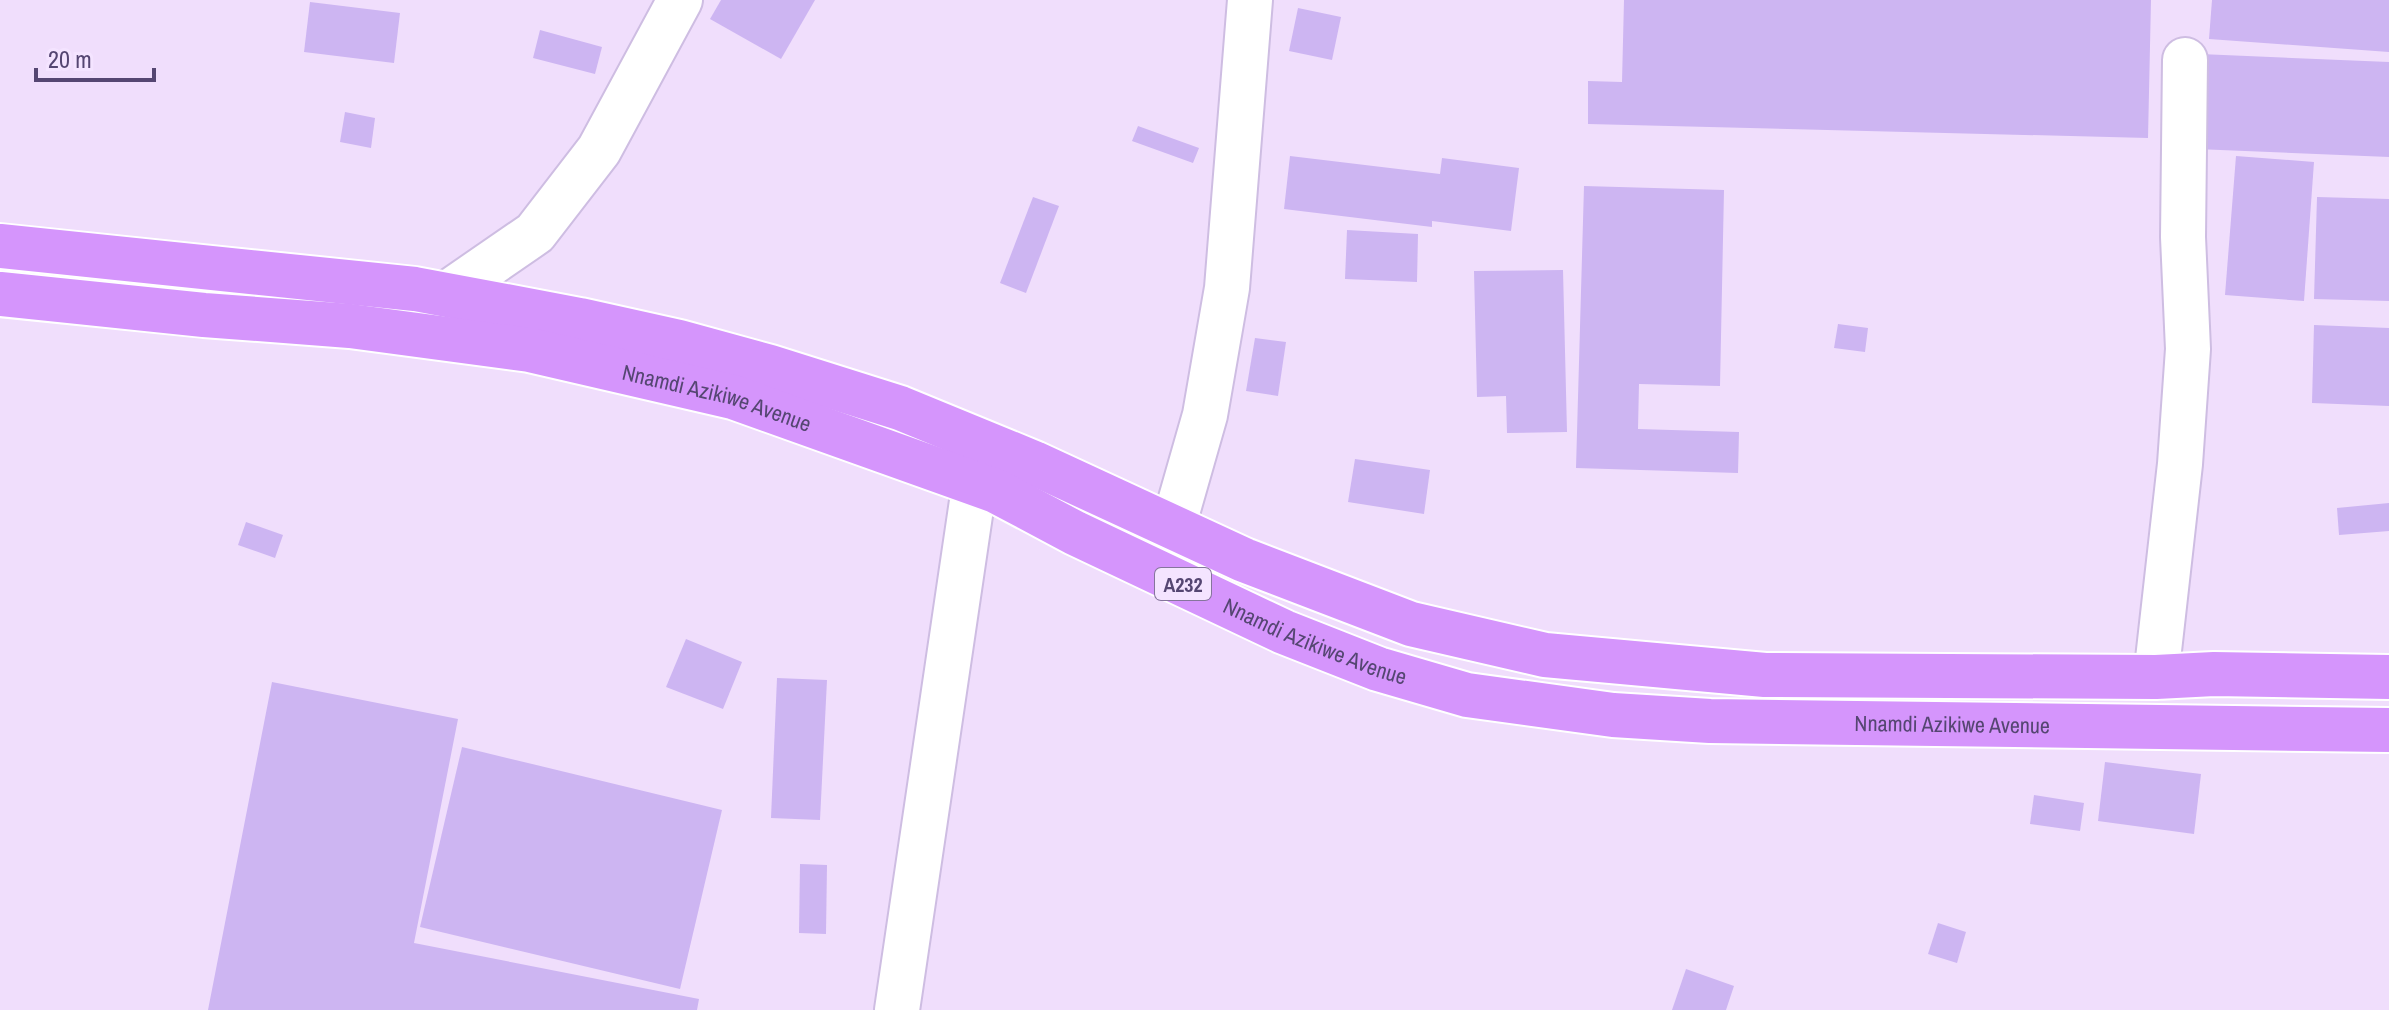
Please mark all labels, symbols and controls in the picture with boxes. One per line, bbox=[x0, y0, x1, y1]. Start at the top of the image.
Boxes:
scale bar bbox=[36, 32, 154, 82]
text: 20 m bbox=[48, 43, 92, 75]
street label: Nnamdi Azikiwe Avenue bbox=[619, 357, 816, 439]
road number: A232 bbox=[1155, 568, 1211, 600]
street label: Nnamdi Azikiwe Avenue bbox=[1219, 591, 1410, 692]
street label: Nnamdi Azikiwe Avenue bbox=[1854, 708, 2050, 741]

